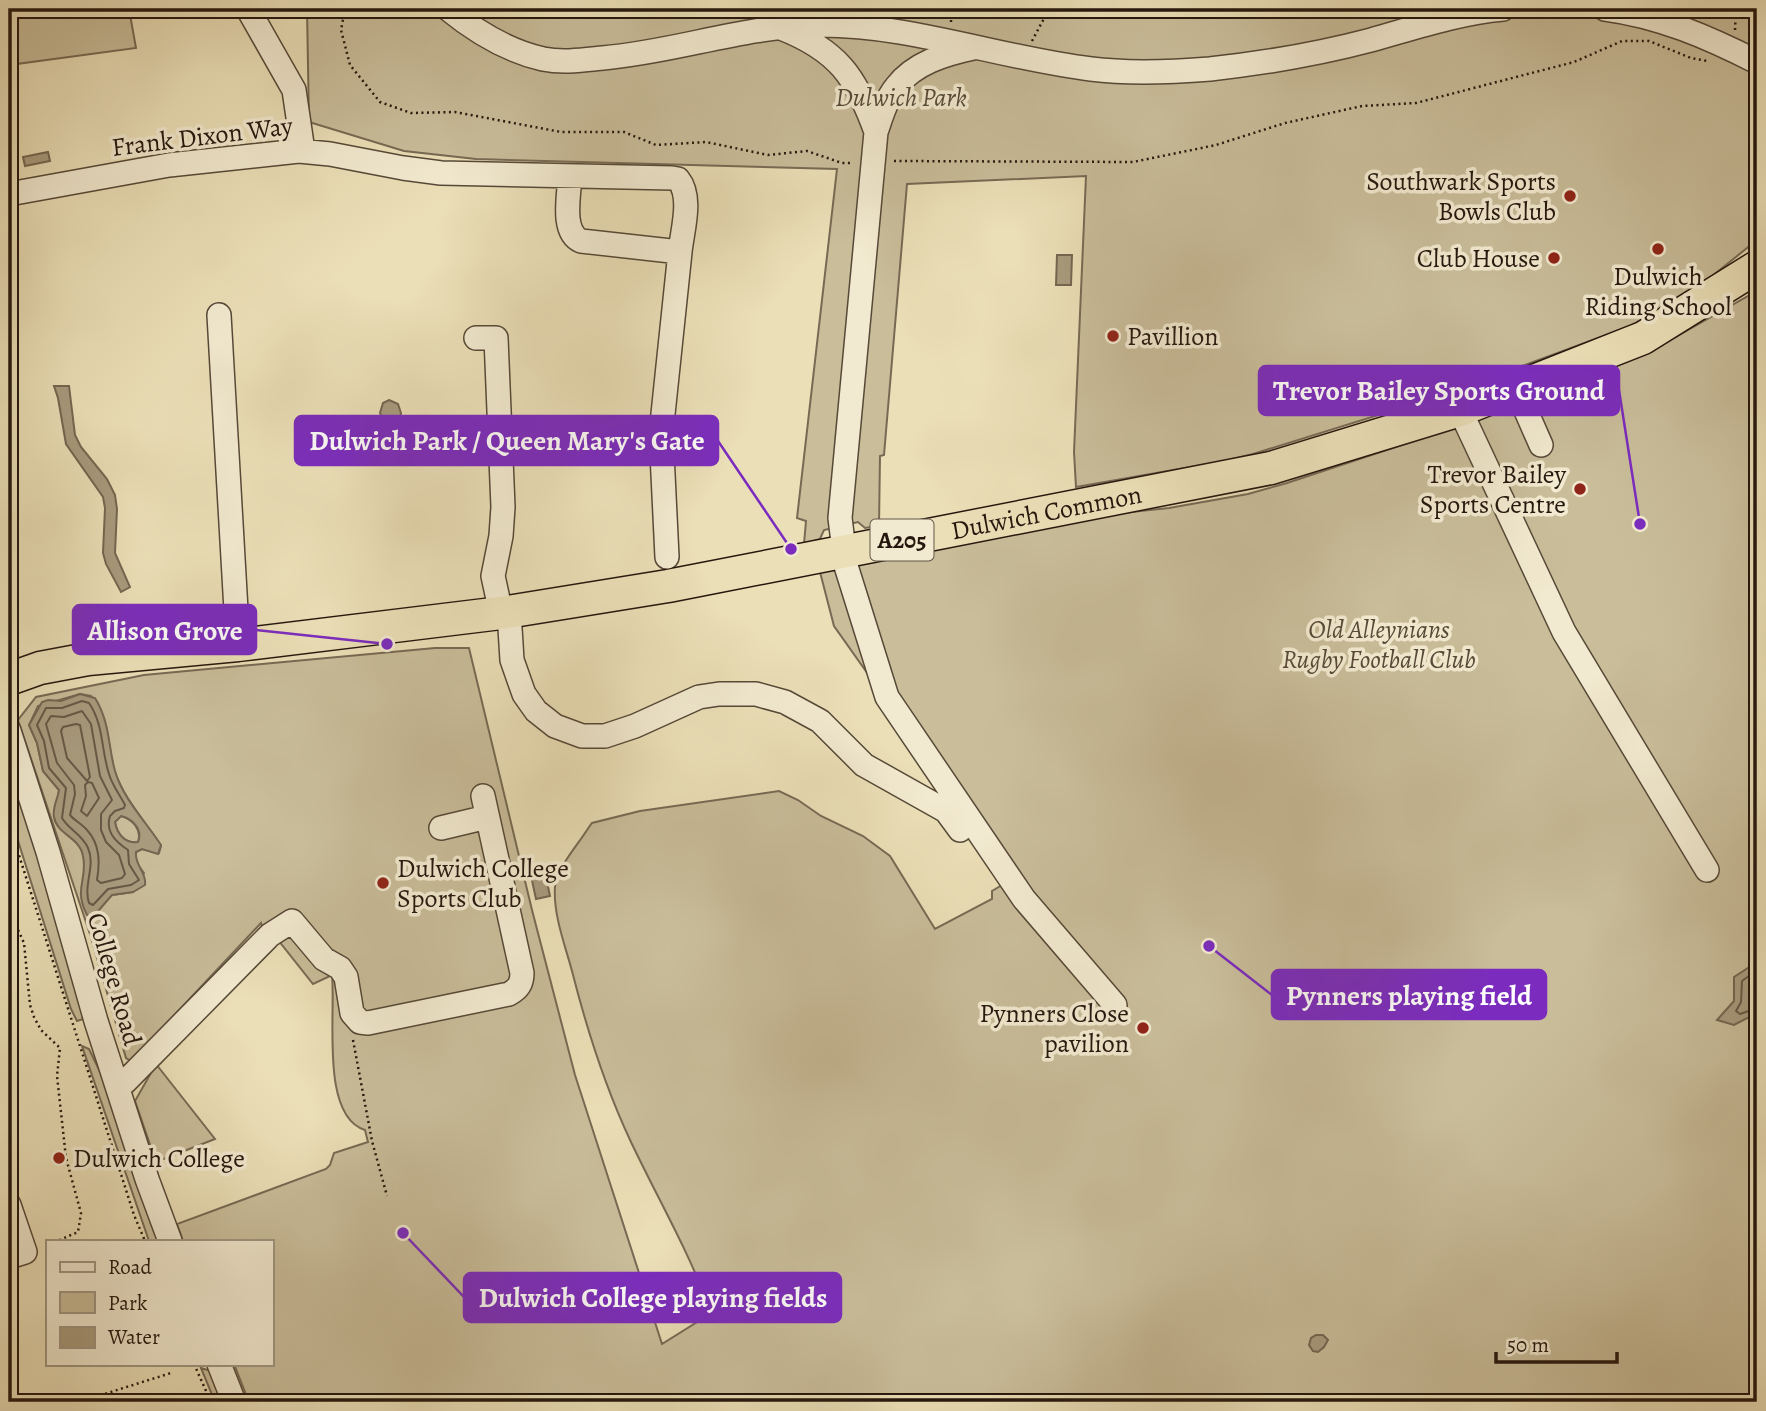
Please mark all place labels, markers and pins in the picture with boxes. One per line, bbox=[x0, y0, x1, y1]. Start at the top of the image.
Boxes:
place label: Southwark Sports Bowls Club bbox=[1366, 164, 1556, 229]
marker: Southwark Sports Bowls Club bbox=[1562, 188, 1578, 204]
place label: Club House bbox=[1417, 241, 1540, 276]
marker: Dulwich Riding School bbox=[1650, 241, 1666, 257]
marker: Club House bbox=[1546, 250, 1562, 266]
place label: Dulwich Riding School bbox=[1584, 259, 1732, 324]
place label: Pavillion bbox=[1127, 319, 1219, 354]
marker: Pavillion bbox=[1105, 328, 1121, 344]
callout: Trevor Bailey Sports Ground bbox=[1259, 366, 1619, 415]
callout: Dulwich Park / Queen Mary's Gate bbox=[295, 416, 718, 465]
place label: Trevor Bailey Sports Centre bbox=[1420, 457, 1566, 522]
marker: Trevor Bailey Sports Centre bbox=[1572, 481, 1588, 497]
callout: Allison Grove bbox=[73, 605, 256, 654]
place label: Dulwich College Sports Club bbox=[397, 851, 569, 916]
marker: Dulwich College Sports Club bbox=[375, 875, 391, 891]
callout: Pynners playing field bbox=[1272, 970, 1546, 1019]
place label: Pynners Close pavilion bbox=[979, 996, 1129, 1061]
marker: Pynners Close pavilion bbox=[1135, 1020, 1151, 1036]
place label: Dulwich College bbox=[73, 1141, 245, 1176]
marker: Dulwich College bbox=[51, 1150, 67, 1166]
callout: Dulwich College playing fields bbox=[464, 1273, 841, 1322]

